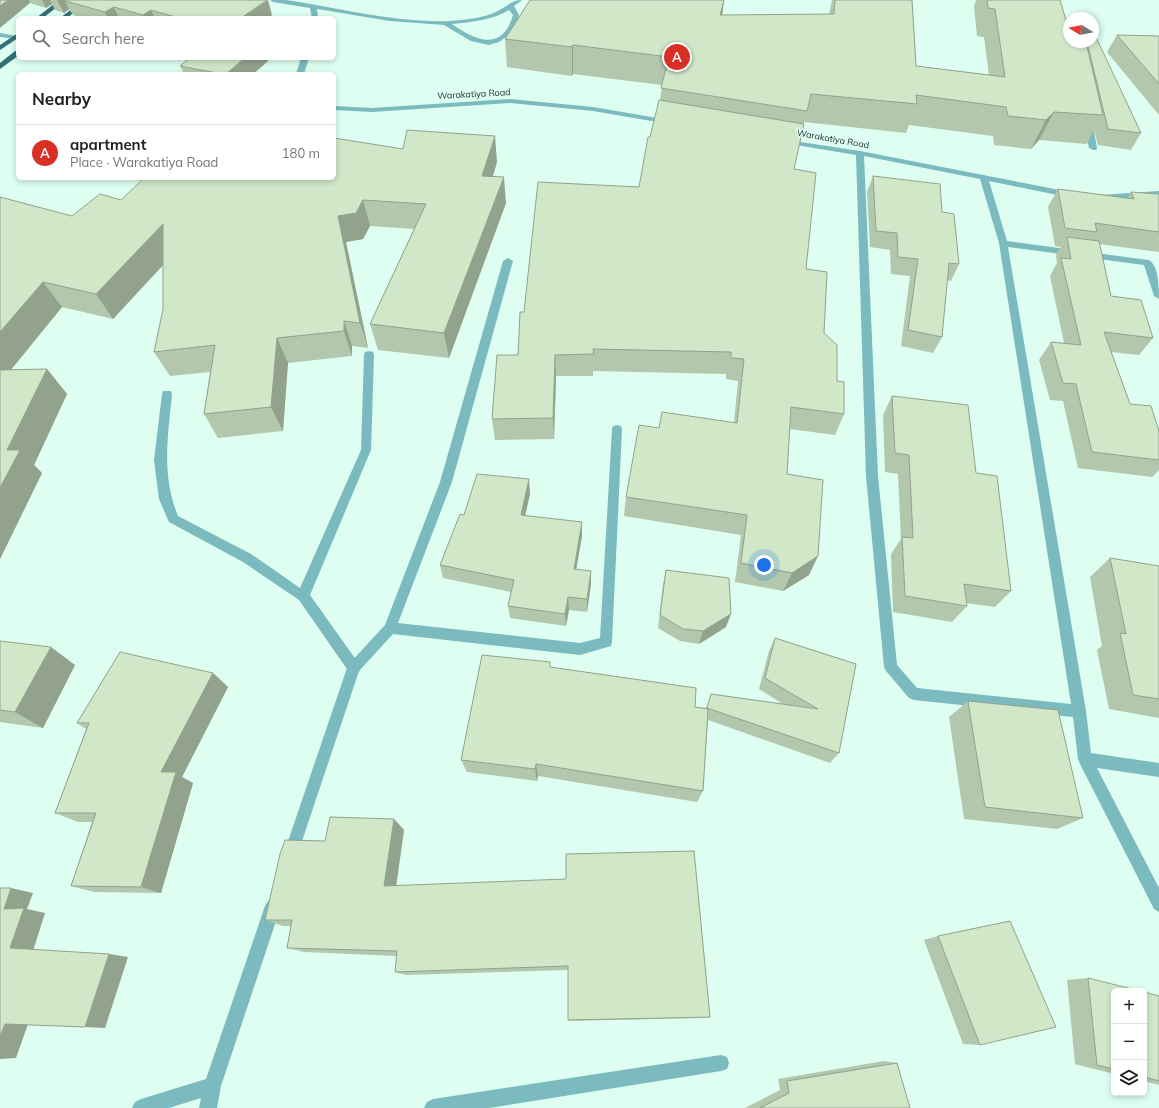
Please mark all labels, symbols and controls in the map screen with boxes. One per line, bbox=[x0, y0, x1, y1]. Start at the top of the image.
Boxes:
north arrow bbox=[1063, 12, 1099, 48]
search box bbox=[16, 16, 336, 60]
icon: search bbox=[30, 27, 52, 49]
text: Search here bbox=[62, 29, 144, 48]
pin: A bbox=[664, 42, 690, 72]
street label: Warakatiya Road bbox=[437, 86, 511, 102]
text: Nearby bbox=[32, 88, 91, 109]
street label: Warakatiya Road bbox=[796, 127, 870, 151]
text: apartment bbox=[70, 135, 146, 154]
text: A bbox=[40, 145, 50, 161]
text: 180 m bbox=[282, 145, 320, 161]
text: Place · Warakatiya Road bbox=[70, 154, 218, 170]
your location bbox=[754, 555, 774, 575]
map controls bbox=[1111, 988, 1147, 1096]
button: + bbox=[1111, 988, 1147, 1024]
button: − bbox=[1111, 1024, 1147, 1060]
button: layers bbox=[1111, 1060, 1147, 1096]

